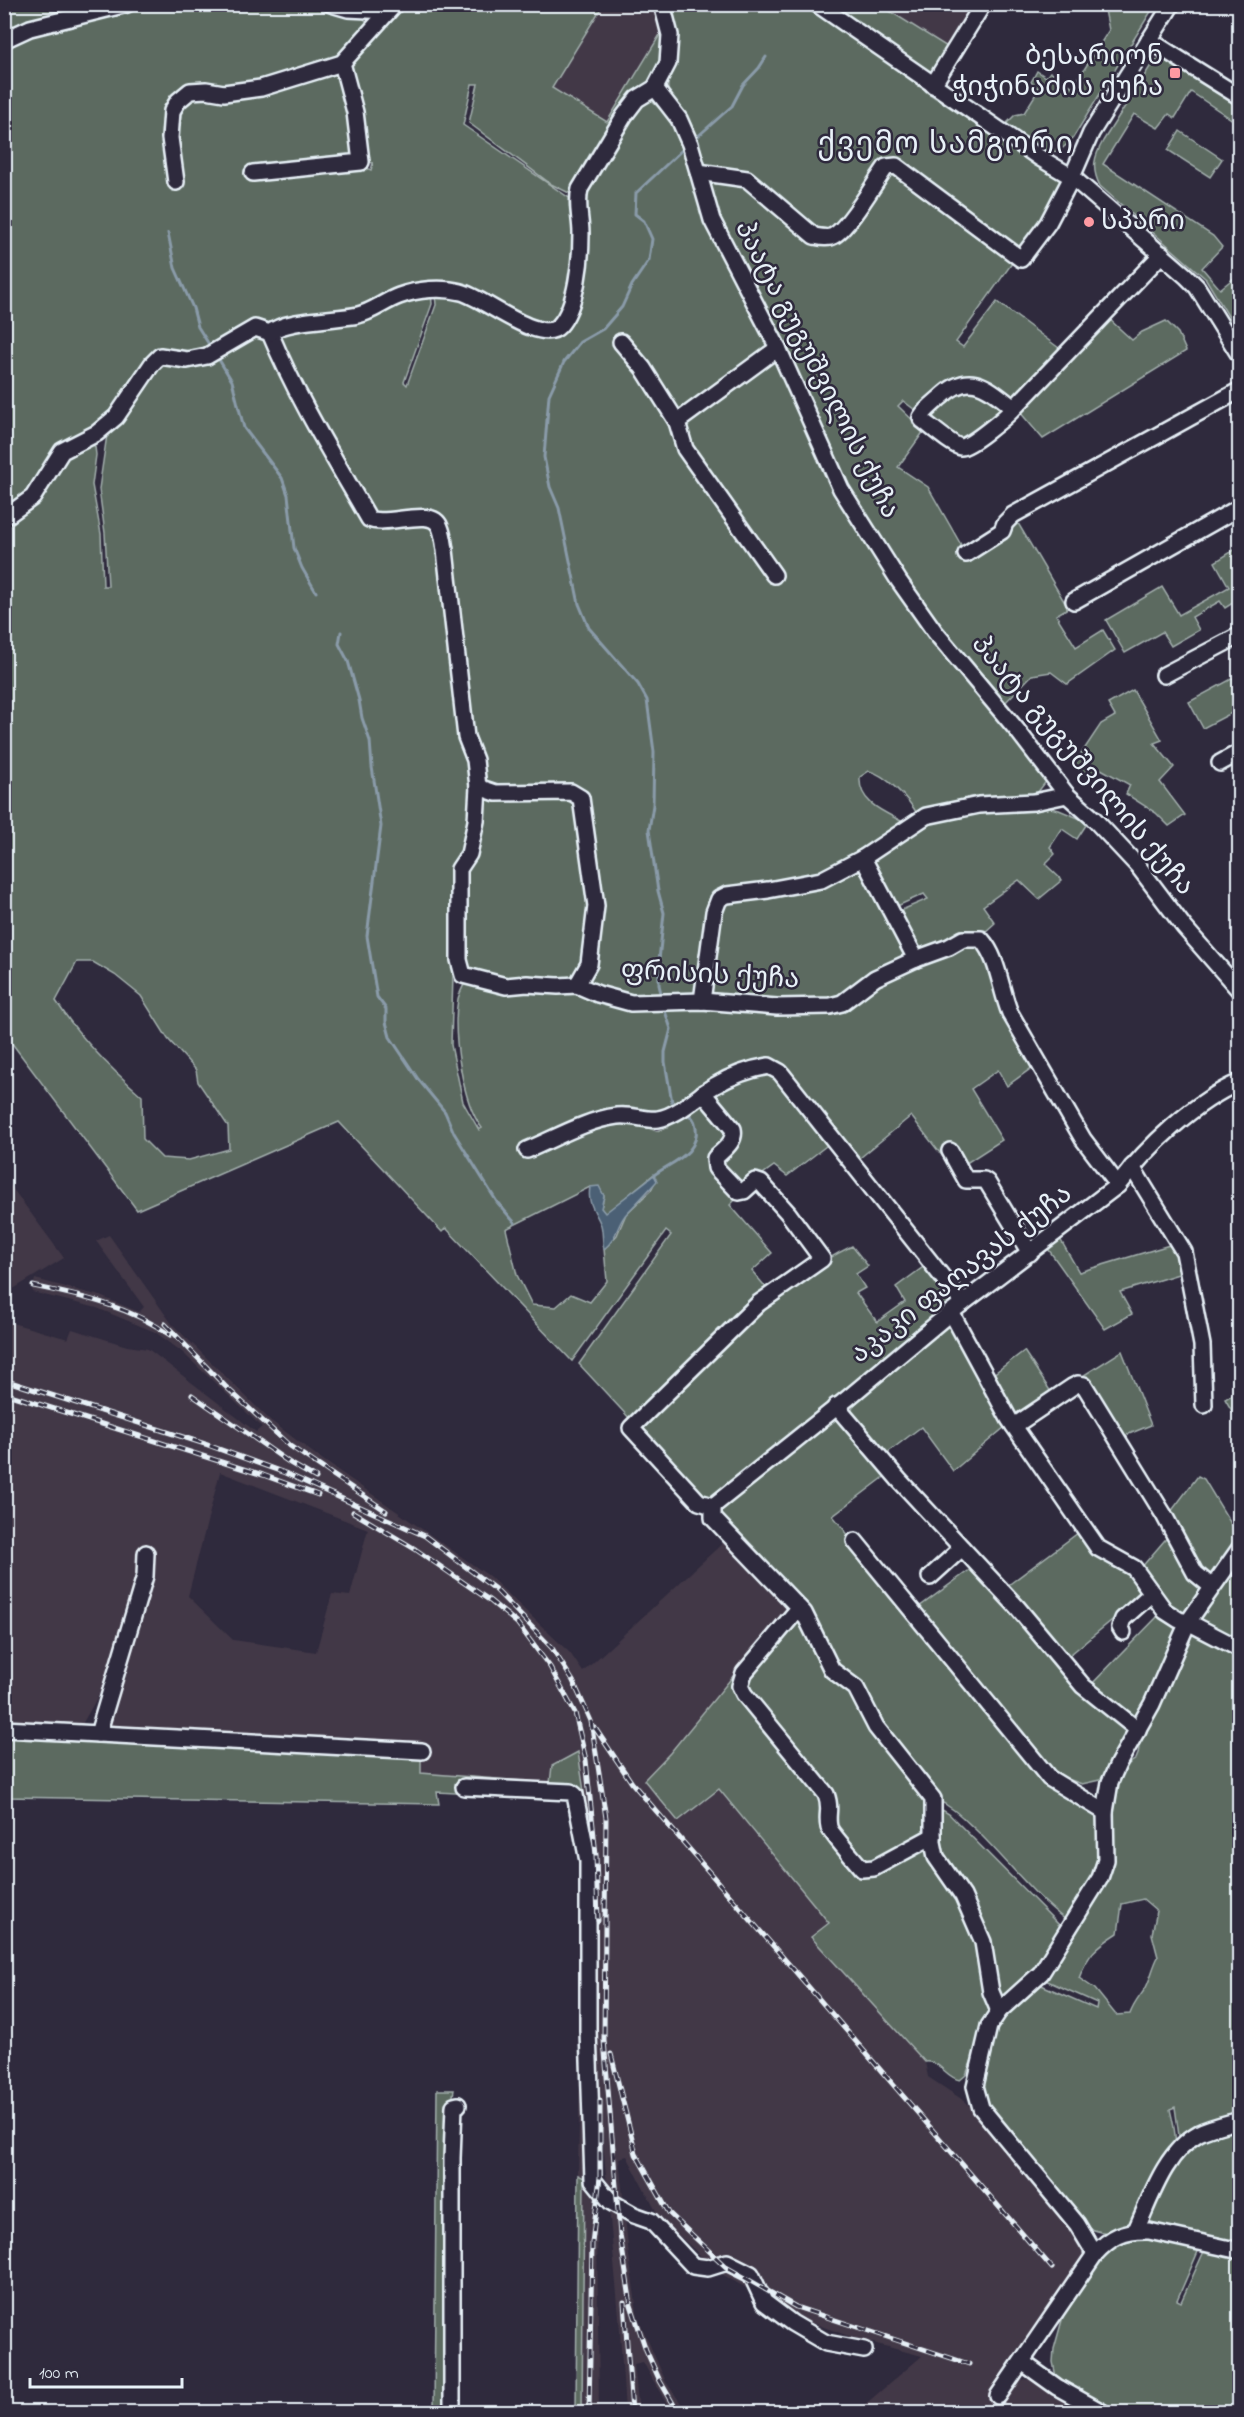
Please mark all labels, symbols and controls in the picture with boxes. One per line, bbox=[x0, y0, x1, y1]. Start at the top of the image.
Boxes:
place label: ბესარიონ ჭიჭინაძის ქუჩა bbox=[952, 38, 1163, 108]
marker: ბესარიონ ჭიჭინაძის ქუჩა bbox=[1168, 66, 1182, 80]
district label: ქვემო სამგორი bbox=[818, 124, 1074, 168]
place label: სპარი bbox=[1101, 203, 1185, 242]
street label: პაატა გუგუშვილის ქუჩა bbox=[724, 214, 908, 526]
marker: სპარი bbox=[1082, 215, 1096, 229]
street label: პაატა გუგუშვილის ქუჩა bbox=[961, 627, 1203, 905]
street label: ფრისის ქუჩა bbox=[620, 952, 800, 1000]
street label: აკაკი ფაღავას ქუჩა bbox=[843, 1176, 1081, 1374]
scale bar bbox=[30, 2351, 182, 2389]
text: 100 m bbox=[39, 2361, 79, 2387]

